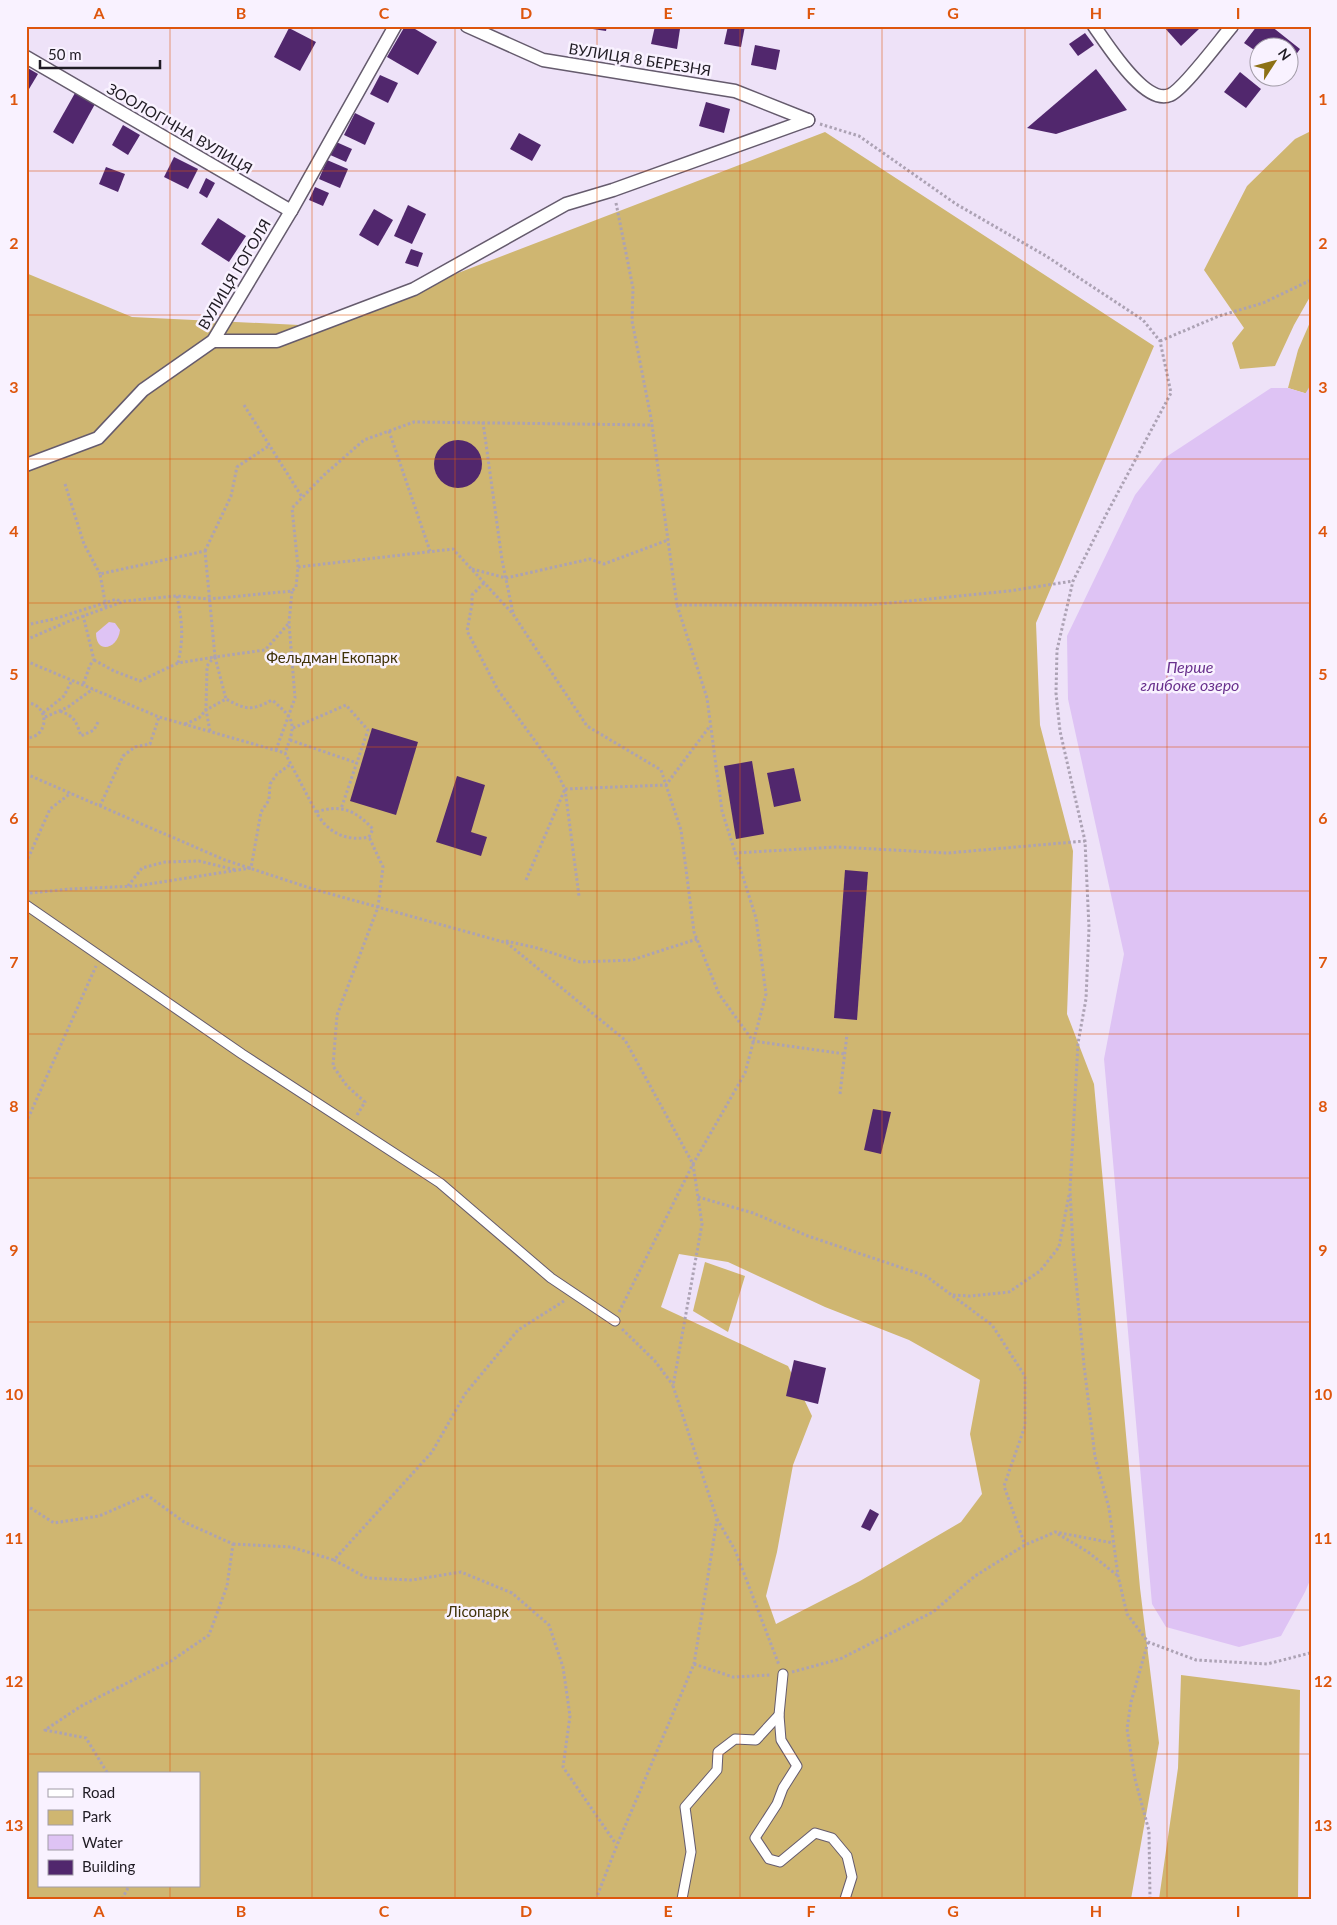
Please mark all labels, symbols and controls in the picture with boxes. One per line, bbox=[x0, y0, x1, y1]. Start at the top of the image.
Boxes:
text: A bbox=[92, 3, 105, 22]
text: B bbox=[236, 3, 246, 22]
text: C bbox=[379, 3, 390, 22]
text: D bbox=[520, 3, 532, 22]
text: E bbox=[663, 3, 673, 22]
text: F bbox=[806, 3, 816, 22]
text: G bbox=[947, 3, 959, 22]
text: H bbox=[1090, 3, 1102, 22]
text: I bbox=[1236, 3, 1240, 22]
scale bar bbox=[40, 38, 160, 70]
north arrow bbox=[1250, 38, 1300, 88]
street label: ВУЛИЦЯ 8 БЕРЕЗНЯ bbox=[567, 39, 713, 79]
text: 50 m bbox=[48, 45, 82, 63]
text: N bbox=[1275, 45, 1295, 63]
street label: ЗООЛОГІЧНА ВУЛИЦЯ bbox=[104, 79, 256, 177]
text: 1 bbox=[9, 89, 19, 108]
text: 1 bbox=[1318, 89, 1328, 108]
street label: ВУЛИЦЯ ГОГОЛЯ bbox=[194, 216, 274, 332]
text: 2 bbox=[9, 233, 19, 252]
text: 2 bbox=[1318, 233, 1328, 252]
text: 3 bbox=[9, 377, 19, 396]
text: 3 bbox=[1318, 377, 1328, 396]
text: 4 bbox=[9, 521, 19, 540]
text: 4 bbox=[1318, 521, 1328, 540]
park label: Фельдман Екопарк bbox=[266, 648, 398, 666]
water label: Перше глибоке озеро bbox=[1141, 657, 1239, 694]
text: 5 bbox=[9, 664, 19, 683]
text: 5 bbox=[1318, 664, 1328, 683]
text: 6 bbox=[9, 808, 19, 827]
text: 6 bbox=[1318, 808, 1328, 827]
text: 7 bbox=[9, 952, 19, 971]
text: 7 bbox=[1318, 952, 1328, 971]
text: 8 bbox=[9, 1096, 19, 1115]
text: 8 bbox=[1318, 1096, 1328, 1115]
text: 9 bbox=[9, 1240, 19, 1259]
text: 9 bbox=[1318, 1240, 1328, 1259]
text: 10 bbox=[5, 1384, 23, 1403]
text: 10 bbox=[1314, 1384, 1332, 1403]
text: 11 bbox=[5, 1528, 23, 1547]
text: 11 bbox=[1314, 1528, 1332, 1547]
park label: Лісопарк bbox=[446, 1602, 509, 1620]
text: 12 bbox=[5, 1671, 23, 1690]
text: 12 bbox=[1314, 1671, 1332, 1690]
legend bbox=[38, 1772, 200, 1888]
text: Road bbox=[82, 1783, 115, 1801]
text: Park bbox=[82, 1807, 112, 1825]
text: 13 bbox=[5, 1815, 23, 1834]
text: 13 bbox=[1314, 1815, 1332, 1834]
text: Water bbox=[82, 1833, 123, 1851]
text: Building bbox=[82, 1857, 135, 1875]
text: A bbox=[92, 1901, 105, 1920]
text: B bbox=[236, 1901, 246, 1920]
text: C bbox=[379, 1901, 390, 1920]
text: D bbox=[520, 1901, 532, 1920]
text: E bbox=[663, 1901, 673, 1920]
text: F bbox=[806, 1901, 816, 1920]
text: G bbox=[947, 1901, 959, 1920]
text: H bbox=[1090, 1901, 1102, 1920]
text: I bbox=[1236, 1901, 1240, 1920]

